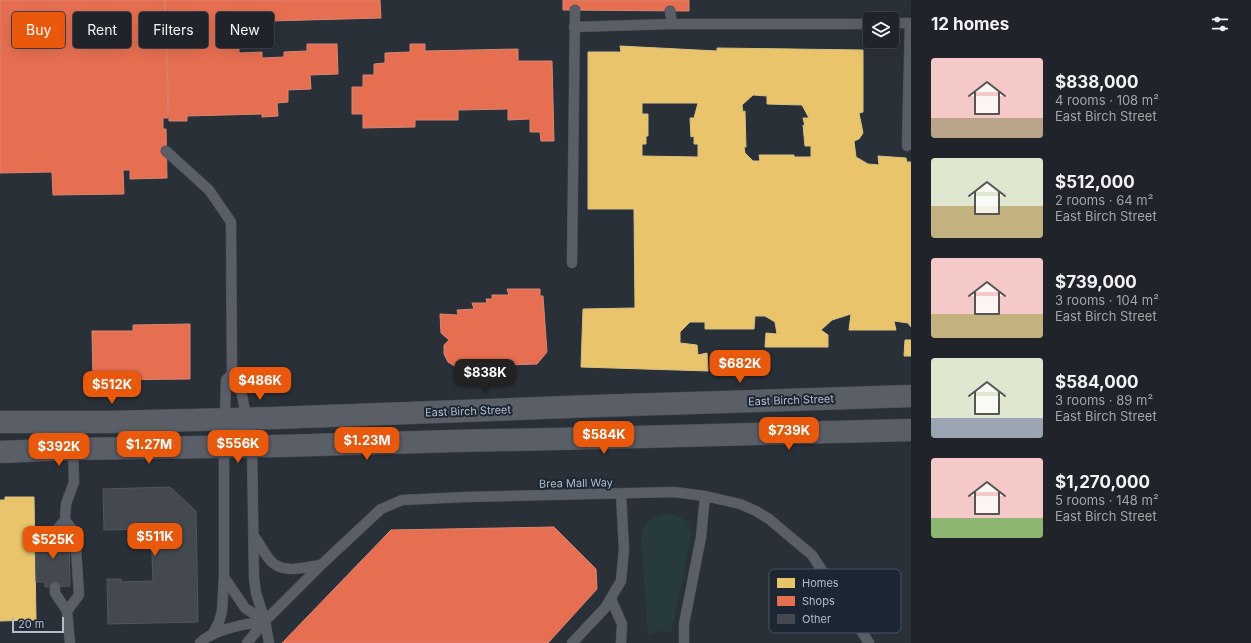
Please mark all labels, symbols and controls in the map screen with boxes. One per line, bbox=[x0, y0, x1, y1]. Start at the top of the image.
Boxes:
chip: Buy bbox=[12, 12, 65, 48]
chip: Rent bbox=[73, 12, 131, 48]
chip: Filters bbox=[139, 12, 208, 48]
chip: New bbox=[216, 12, 274, 48]
map controls bbox=[863, 12, 899, 48]
button: layers bbox=[863, 12, 899, 48]
icon: filters bbox=[1209, 13, 1231, 35]
text: 12 homes bbox=[931, 14, 1009, 34]
text: $838,000 bbox=[1055, 72, 1138, 92]
icon: home bbox=[963, 74, 1011, 122]
text: 4 rooms · 108 m² bbox=[1055, 92, 1159, 108]
text: East Birch Street bbox=[1055, 108, 1157, 124]
text: $512,000 bbox=[1055, 172, 1135, 192]
icon: home bbox=[963, 174, 1011, 222]
text: 2 rooms · 64 m² bbox=[1055, 192, 1153, 208]
text: East Birch Street bbox=[1055, 208, 1157, 224]
text: $739,000 bbox=[1055, 272, 1137, 292]
icon: home bbox=[963, 274, 1011, 322]
text: 3 rooms · 104 m² bbox=[1055, 292, 1159, 308]
text: East Birch Street bbox=[1055, 308, 1157, 324]
pin: $682K bbox=[712, 350, 768, 384]
text: $682K bbox=[719, 355, 761, 371]
pin: $838K bbox=[457, 359, 513, 393]
text: $838K bbox=[463, 364, 507, 380]
pin: $486K bbox=[232, 367, 288, 401]
pin: $512K bbox=[84, 371, 140, 405]
text: $486K bbox=[238, 372, 282, 388]
text: $584,000 bbox=[1055, 372, 1139, 392]
icon: home bbox=[963, 374, 1011, 422]
text: $512K bbox=[92, 376, 132, 392]
street label: East Birch Street bbox=[748, 391, 835, 408]
text: 3 rooms · 89 m² bbox=[1055, 392, 1153, 408]
street label: East Birch Street bbox=[425, 402, 512, 419]
text: East Birch Street bbox=[1055, 408, 1157, 424]
pin: $739K bbox=[761, 417, 817, 451]
pin: $584K bbox=[576, 421, 632, 455]
text: $739K bbox=[768, 422, 810, 438]
text: $584K bbox=[582, 426, 626, 442]
pin: $1.23M bbox=[334, 427, 400, 461]
pin: $556K bbox=[210, 430, 266, 464]
pin: $1.27M bbox=[116, 431, 182, 465]
text: $1.23M bbox=[343, 432, 391, 448]
pin: $392K bbox=[31, 433, 87, 467]
text: $556K bbox=[217, 435, 259, 451]
text: $1.27M bbox=[126, 436, 172, 452]
text: $392K bbox=[38, 438, 80, 454]
text: $1,270,000 bbox=[1055, 472, 1150, 492]
icon: home bbox=[963, 474, 1011, 522]
street label: Brea Mall Way bbox=[539, 475, 613, 491]
text: 5 rooms · 148 m² bbox=[1055, 492, 1159, 508]
text: East Birch Street bbox=[1055, 508, 1157, 524]
pin: $511K bbox=[127, 523, 183, 557]
pin: $525K bbox=[25, 526, 81, 560]
text: $511K bbox=[136, 528, 174, 544]
text: $525K bbox=[32, 531, 74, 547]
legend bbox=[769, 569, 901, 633]
text: Homes bbox=[802, 576, 839, 590]
text: Shops bbox=[802, 594, 835, 608]
text: Other bbox=[802, 612, 831, 626]
scale bar bbox=[12, 615, 64, 634]
text: 20 m bbox=[18, 617, 44, 631]

